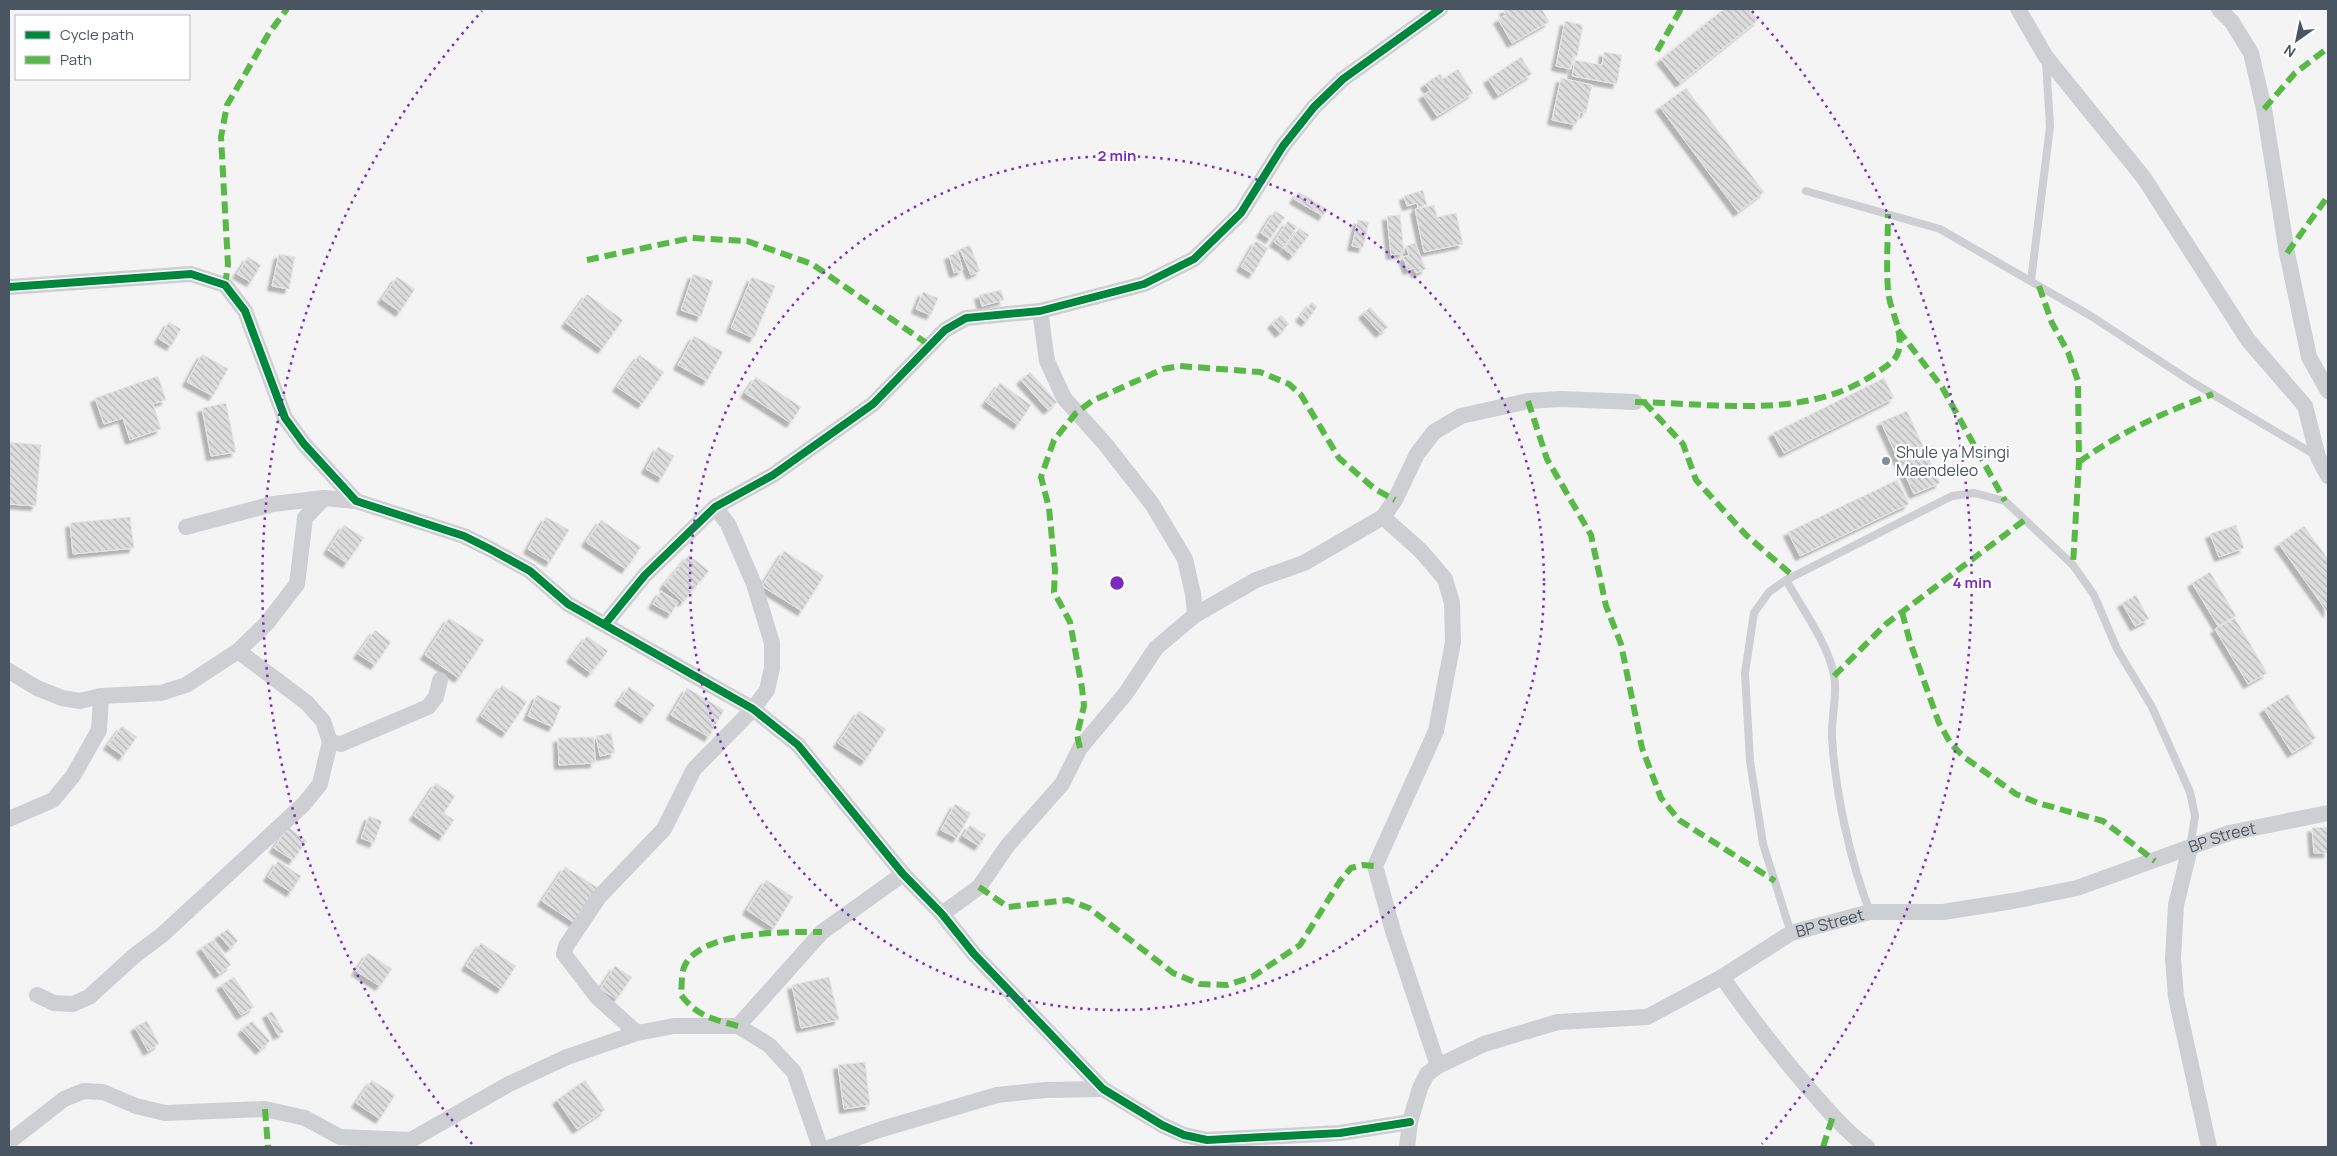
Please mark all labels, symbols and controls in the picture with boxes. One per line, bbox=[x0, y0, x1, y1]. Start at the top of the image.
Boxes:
legend bbox=[15, 15, 190, 80]
north arrow bbox=[2272, 15, 2322, 65]
text: Cycle path bbox=[60, 24, 134, 45]
text: N bbox=[2280, 41, 2299, 62]
text: Path bbox=[60, 49, 92, 70]
text: 2 min bbox=[1097, 145, 1137, 166]
place label: Shule ya Msingi Maendeleo bbox=[1896, 441, 2010, 481]
marker: Shule ya Msingi Maendeleo bbox=[1880, 455, 1892, 467]
text: 4 min bbox=[1952, 572, 1992, 593]
centre of rings bbox=[1108, 574, 1126, 592]
street label: BP Street bbox=[2185, 817, 2258, 858]
street label: BP Street bbox=[1793, 903, 1866, 942]

